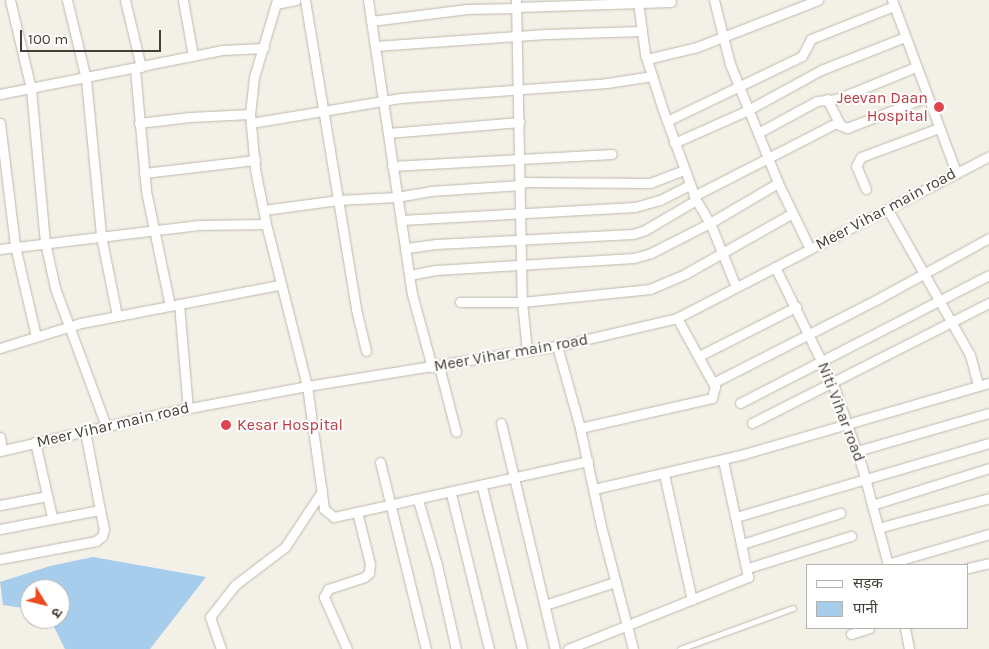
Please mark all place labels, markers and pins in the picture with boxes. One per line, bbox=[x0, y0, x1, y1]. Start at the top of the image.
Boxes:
place label: Jeevan Daan Hospital bbox=[837, 88, 928, 126]
marker: Jeevan Daan Hospital bbox=[932, 100, 946, 114]
place label: Kesar Hospital bbox=[237, 415, 343, 435]
marker: Kesar Hospital bbox=[219, 418, 233, 432]

